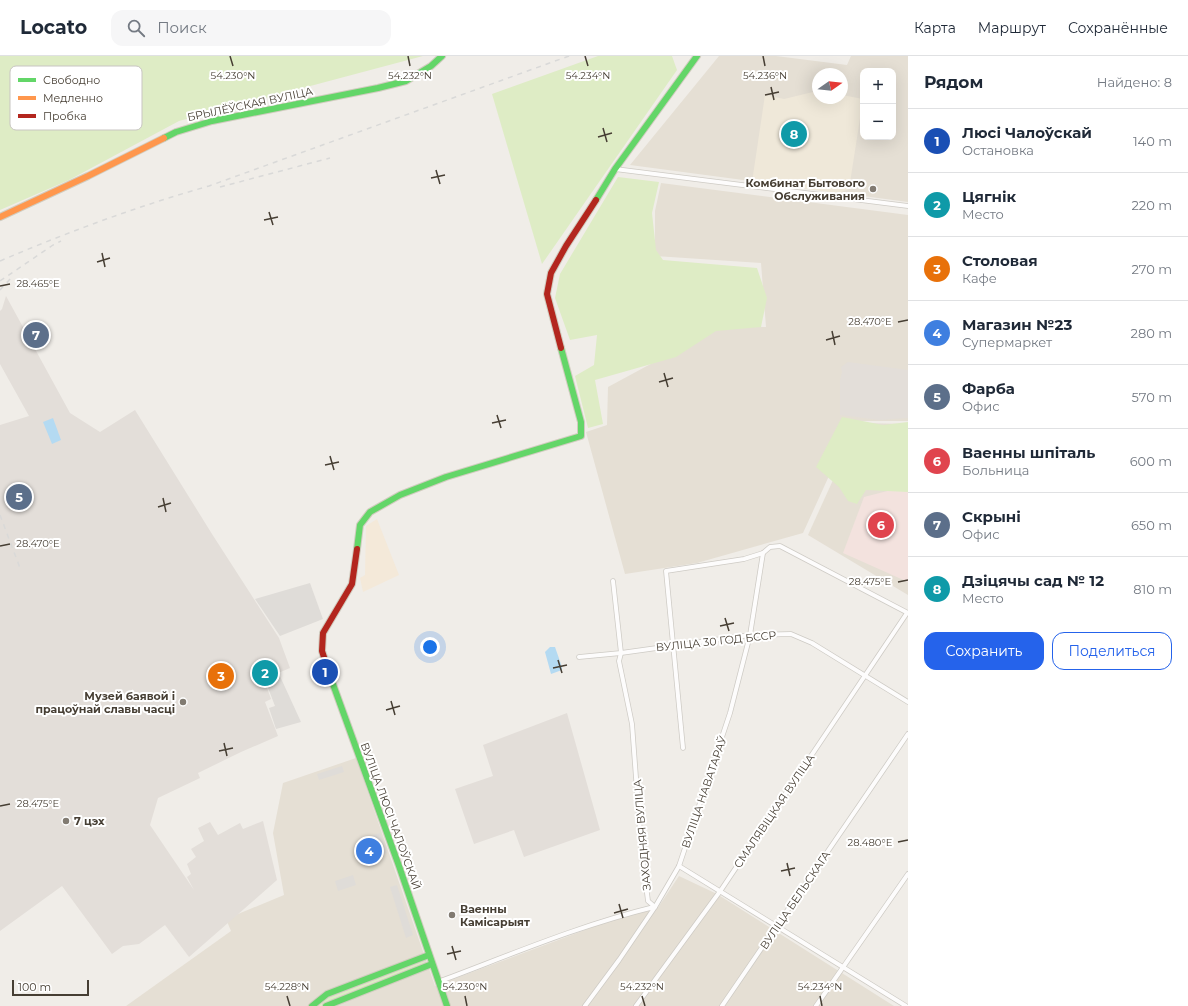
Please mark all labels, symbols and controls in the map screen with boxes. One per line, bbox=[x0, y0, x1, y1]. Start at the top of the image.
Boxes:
search box bbox=[111, 10, 391, 46]
text: Locato bbox=[20, 16, 87, 39]
icon: search bbox=[125, 17, 147, 39]
text: Поиск bbox=[157, 18, 207, 37]
text: Карта bbox=[914, 19, 956, 37]
text: Маршрут bbox=[978, 19, 1046, 37]
text: Сохранённые bbox=[1068, 19, 1168, 37]
legend bbox=[10, 66, 142, 130]
north arrow bbox=[812, 68, 848, 104]
map controls bbox=[860, 68, 896, 140]
button: + bbox=[860, 68, 896, 104]
text: 54.230°N bbox=[211, 69, 255, 82]
text: 54.232°N bbox=[388, 69, 432, 82]
text: 54.234°N bbox=[566, 69, 610, 82]
text: 54.236°N bbox=[743, 69, 787, 82]
text: Рядом bbox=[924, 72, 983, 92]
text: Свободно bbox=[43, 73, 100, 87]
text: Найдено: 8 bbox=[1097, 74, 1172, 90]
street label: БРЫЛЁЎСКАЯ ВУЛІЦА bbox=[186, 84, 315, 124]
text: Медленно bbox=[43, 91, 103, 105]
button: − bbox=[860, 104, 896, 140]
text: Пробка bbox=[43, 109, 87, 123]
pin: 8 bbox=[781, 119, 807, 149]
text: Люсі Чалоўскай bbox=[962, 123, 1092, 142]
text: 1 bbox=[934, 133, 940, 149]
text: 140 m bbox=[1133, 133, 1172, 149]
text: Остановка bbox=[962, 142, 1034, 158]
place label: Комбинат Бытового Обслуживания bbox=[746, 176, 865, 203]
marker: Комбинат Бытового Обслуживания bbox=[868, 184, 878, 194]
text: Цягнік bbox=[962, 187, 1016, 206]
text: 2 bbox=[933, 197, 941, 213]
text: 220 m bbox=[1131, 197, 1172, 213]
text: Место bbox=[962, 206, 1004, 222]
text: Столовая bbox=[962, 251, 1038, 270]
text: 3 bbox=[933, 261, 941, 277]
text: 270 m bbox=[1131, 261, 1172, 277]
text: Кафе bbox=[962, 270, 997, 286]
text: 28.465°E bbox=[16, 277, 60, 290]
text: 28.470°E bbox=[848, 315, 892, 328]
text: Магазин №23 bbox=[962, 315, 1072, 334]
pin: 7 bbox=[23, 320, 49, 350]
text: 4 bbox=[933, 325, 941, 341]
text: 280 m bbox=[1131, 325, 1172, 341]
text: Супермаркет bbox=[962, 334, 1052, 350]
text: Фарба bbox=[962, 379, 1015, 398]
text: 5 bbox=[933, 389, 941, 405]
text: 570 m bbox=[1132, 389, 1172, 405]
text: Офис bbox=[962, 398, 1000, 414]
text: Ваенны шпіталь bbox=[962, 443, 1095, 462]
text: 6 bbox=[933, 453, 941, 469]
text: 600 m bbox=[1130, 453, 1172, 469]
text: Больница bbox=[962, 462, 1029, 478]
pin: 5 bbox=[6, 482, 32, 512]
text: Скрыні bbox=[962, 507, 1021, 526]
pin: 6 bbox=[868, 510, 894, 540]
text: 7 bbox=[933, 517, 941, 533]
text: 650 m bbox=[1131, 517, 1172, 533]
text: Офис bbox=[962, 526, 1000, 542]
text: 28.470°E bbox=[16, 537, 60, 550]
text: Дзіцячы сад № 12 bbox=[962, 571, 1104, 590]
text: 28.475°E bbox=[849, 575, 891, 588]
text: 8 bbox=[933, 581, 941, 597]
text: 810 m bbox=[1133, 581, 1172, 597]
text: Место bbox=[962, 590, 1004, 606]
street label: ВУЛІЦА 30 ГОД БССР bbox=[655, 628, 777, 654]
button: Сохранить bbox=[924, 632, 1044, 670]
button: Поделиться bbox=[1052, 632, 1172, 670]
your location bbox=[420, 637, 440, 657]
pin: 1 bbox=[312, 657, 338, 687]
pin: 2 bbox=[252, 658, 278, 688]
pin: 3 bbox=[208, 661, 234, 691]
place label: Музей баявой і працоўнай славы часці bbox=[36, 689, 175, 716]
marker: Музей баявой і працоўнай славы часці bbox=[178, 697, 188, 707]
street label: ВУЛІЦА НАВАТАРАЎ bbox=[678, 734, 730, 850]
street label: ВУЛІЦА ЛЮСІ ЧАЛОЎСКАЙ bbox=[358, 740, 424, 892]
street label: СМАЛЯВІЦКАЯ ВУЛІЦА bbox=[731, 751, 818, 871]
street label: ЗАХОДНЯЯ ВУЛІЦА bbox=[630, 778, 654, 891]
text: 28.475°E bbox=[17, 797, 59, 810]
place label: 7 цэх bbox=[74, 814, 105, 828]
marker: 7 цэх bbox=[61, 816, 71, 826]
pin: 4 bbox=[356, 836, 382, 866]
text: 28.480°E bbox=[848, 836, 893, 849]
street label: ВУЛІЦА БЕЛЬСКАГА bbox=[757, 847, 834, 952]
place label: Ваенны Камісарыят bbox=[460, 902, 530, 929]
marker: Ваенны Камісарыят bbox=[447, 910, 457, 920]
scale bar bbox=[12, 978, 89, 997]
text: 100 m bbox=[18, 980, 51, 994]
text: 54.228°N bbox=[265, 980, 309, 993]
text: 54.230°N bbox=[443, 980, 487, 993]
text: 54.232°N bbox=[620, 980, 664, 993]
text: 54.234°N bbox=[798, 980, 842, 993]

